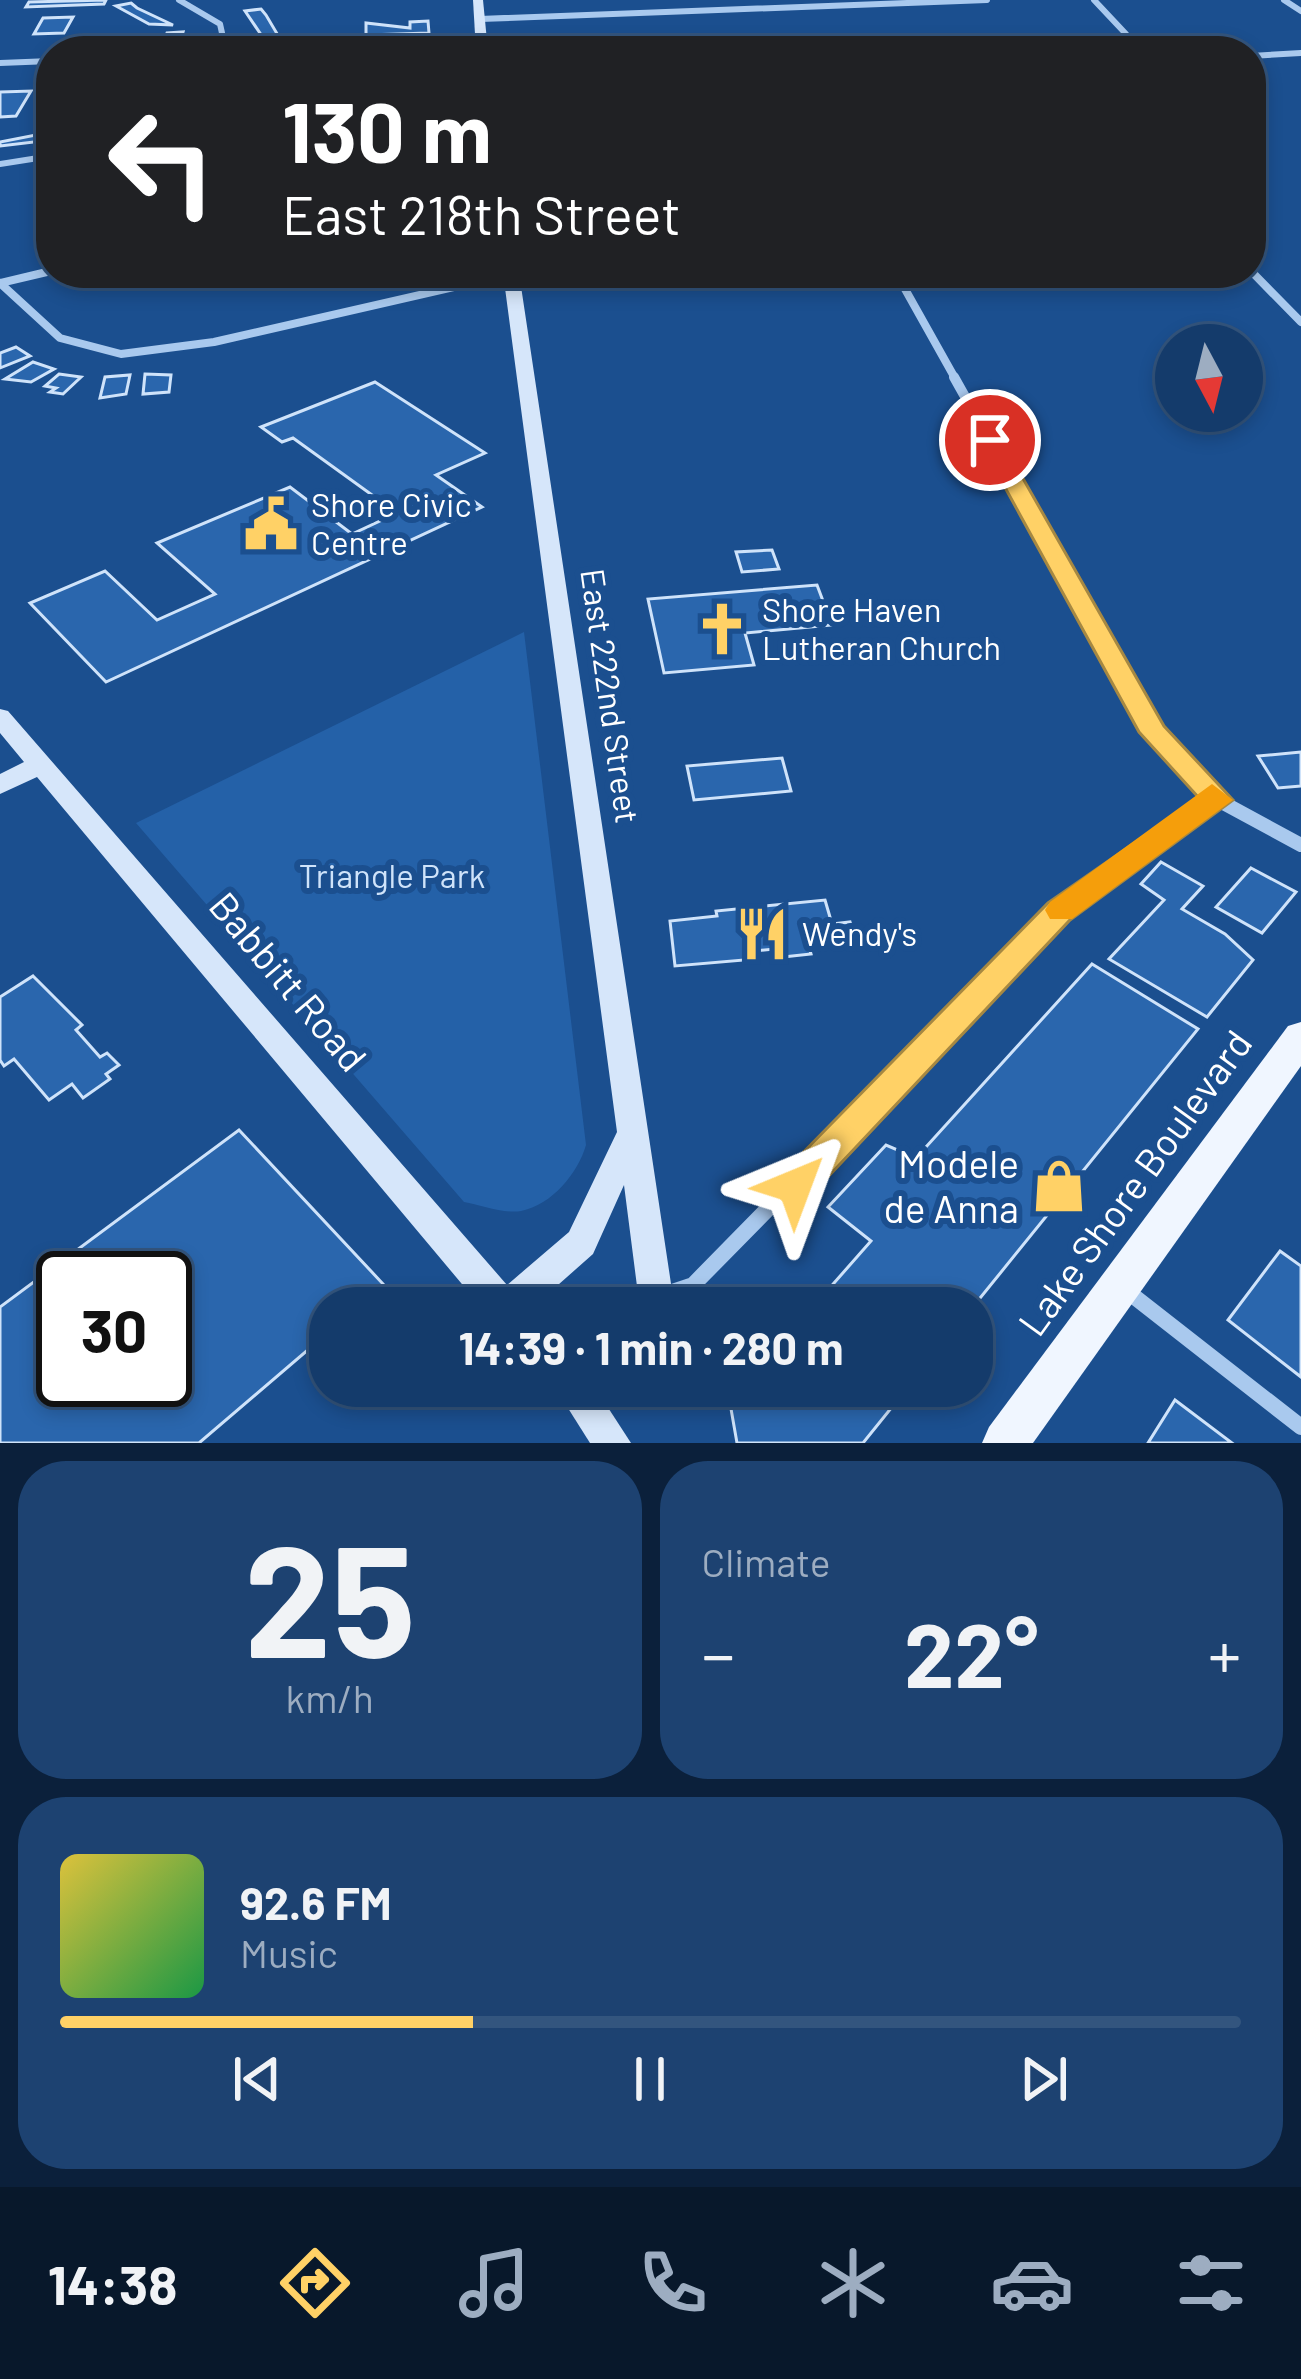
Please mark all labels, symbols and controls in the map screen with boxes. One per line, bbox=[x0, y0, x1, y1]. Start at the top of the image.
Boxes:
text: 130 m bbox=[282, 79, 492, 180]
icon: left bbox=[84, 84, 240, 240]
text: East 218th Street bbox=[282, 181, 681, 246]
north arrow bbox=[1155, 324, 1263, 432]
map controls bbox=[1155, 324, 1263, 432]
pin bbox=[939, 389, 1041, 491]
icon: arrive bbox=[957, 407, 1023, 473]
place label: Shore Civic Centre bbox=[311, 484, 472, 562]
public building icon: Shore Civic Centre bbox=[242, 495, 300, 553]
street label: East 222nd Street bbox=[573, 566, 649, 826]
place label: Shore Haven Lutheran Church bbox=[762, 589, 1001, 667]
church icon: Shore Haven Lutheran Church bbox=[693, 600, 751, 658]
park label: Triangle Park bbox=[299, 855, 485, 895]
street label: Babbitt Road bbox=[201, 882, 378, 1080]
restaurant icon: Wendy's bbox=[733, 905, 791, 963]
place label: Wendy's bbox=[802, 913, 917, 953]
street label: Lake Shore Boulevard bbox=[1007, 1020, 1260, 1344]
position arrow bbox=[732, 1123, 858, 1249]
place label: Modele de Anna bbox=[883, 1139, 1019, 1231]
shop icon: Modele de Anna bbox=[1030, 1157, 1088, 1215]
speed limit sign: 30 bbox=[36, 1251, 192, 1407]
text: 14:39 · 1 min · 280 m bbox=[458, 1320, 844, 1374]
text: 25 bbox=[244, 1502, 415, 1689]
text: Climate bbox=[702, 1538, 831, 1585]
text: 22° bbox=[904, 1598, 1039, 1706]
text: − bbox=[702, 1613, 735, 1692]
text: + bbox=[1208, 1613, 1241, 1692]
text: km/h bbox=[286, 1674, 374, 1721]
text: 92.6 FM bbox=[240, 1875, 392, 1929]
text: Music bbox=[240, 1929, 338, 1976]
icon: previous bbox=[224, 2046, 290, 2112]
icon: pause bbox=[617, 2046, 683, 2112]
icon: next bbox=[1011, 2046, 1077, 2112]
icon: directions bbox=[273, 2241, 357, 2325]
icon: music bbox=[452, 2241, 536, 2325]
icon: phone bbox=[631, 2241, 715, 2325]
icon: climate bbox=[811, 2241, 895, 2325]
icon: car bbox=[990, 2241, 1074, 2325]
icon: filters bbox=[1169, 2241, 1253, 2325]
text: 14:38 bbox=[48, 2251, 177, 2316]

